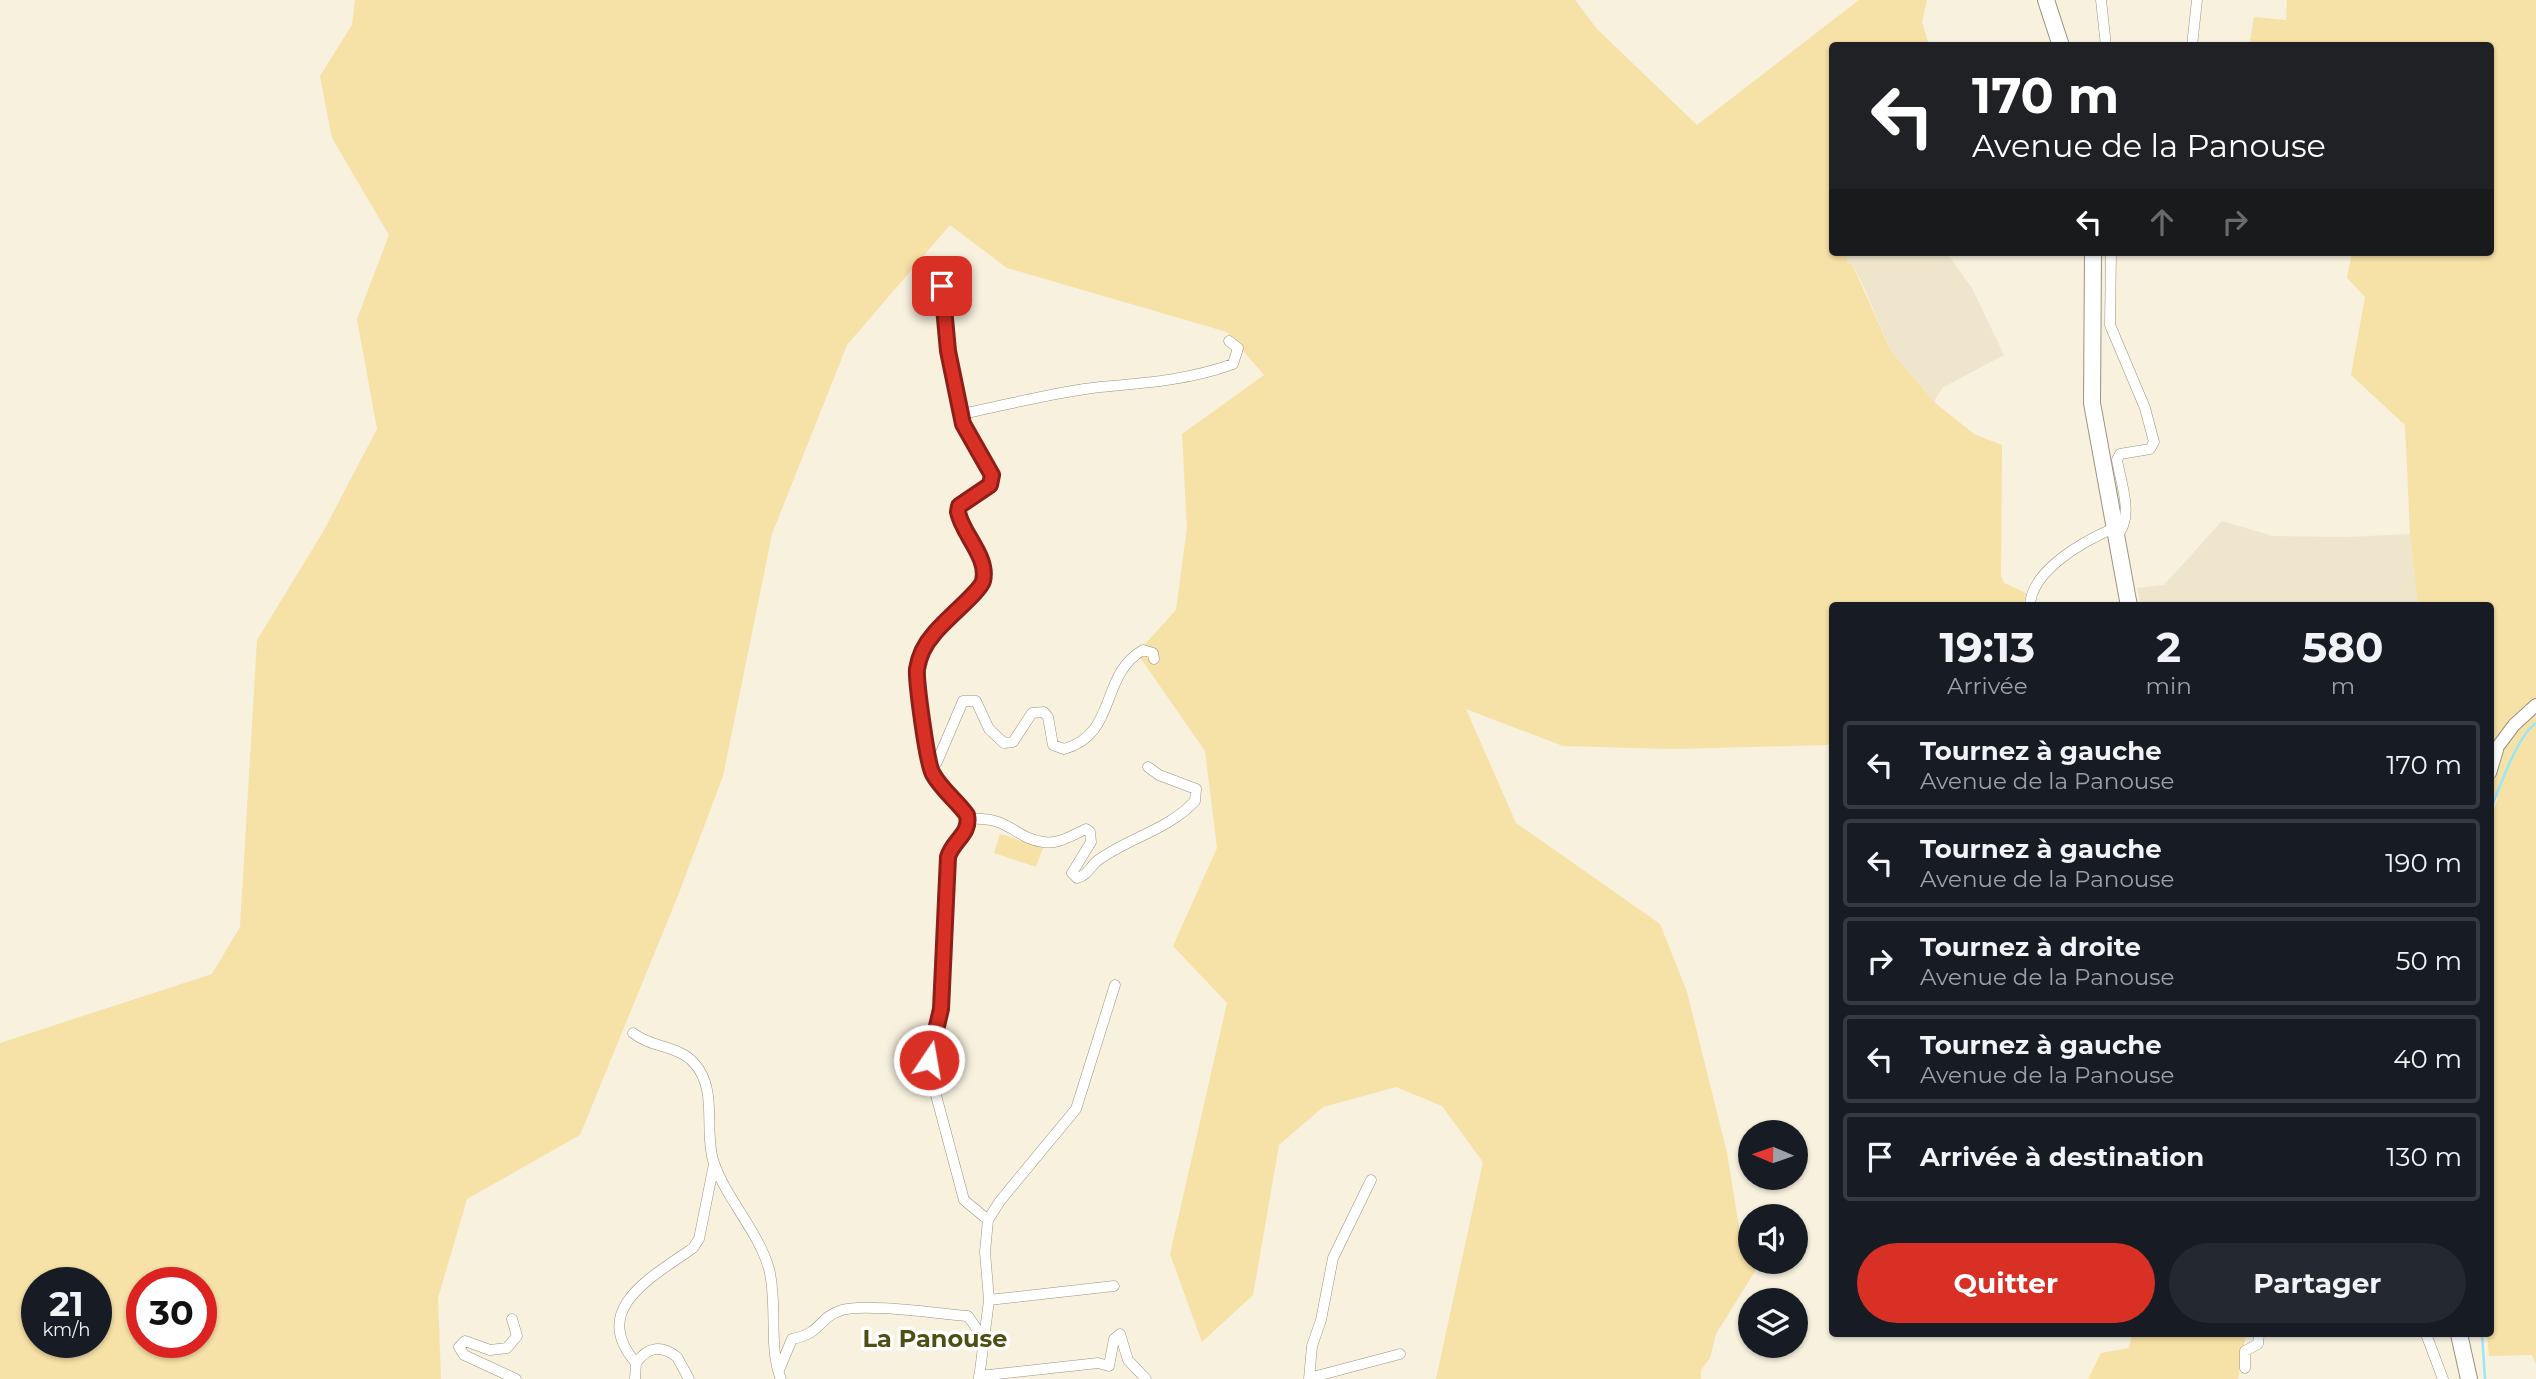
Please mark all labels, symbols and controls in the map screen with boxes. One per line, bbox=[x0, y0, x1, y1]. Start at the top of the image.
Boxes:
text: 170 m bbox=[1972, 66, 2119, 125]
icon: left bbox=[1857, 70, 1948, 161]
text: Avenue de la Panouse bbox=[1972, 126, 2326, 165]
icon: left bbox=[2070, 203, 2108, 241]
icon: ahead bbox=[2143, 203, 2181, 241]
icon: right bbox=[2216, 203, 2254, 241]
pin bbox=[912, 256, 972, 316]
icon: arrive bbox=[923, 267, 961, 305]
text: 19:13 bbox=[1940, 621, 2035, 673]
text: 2 bbox=[2156, 621, 2181, 673]
text: 580 bbox=[2302, 621, 2383, 673]
text: Arrivée bbox=[1947, 672, 2028, 700]
text: min bbox=[2146, 672, 2192, 700]
text: m bbox=[2331, 672, 2355, 700]
text: Tournez à gauche bbox=[1920, 735, 2162, 767]
icon: left bbox=[1861, 746, 1899, 784]
text: 170 m bbox=[2386, 749, 2462, 781]
text: Avenue de la Panouse bbox=[1920, 767, 2174, 795]
text: Tournez à gauche bbox=[1920, 833, 2162, 865]
icon: left bbox=[1861, 844, 1899, 882]
text: 190 m bbox=[2385, 847, 2462, 879]
text: Avenue de la Panouse bbox=[1920, 865, 2174, 893]
text: Tournez à droite bbox=[1920, 931, 2141, 963]
icon: right bbox=[1861, 942, 1899, 980]
text: 50 m bbox=[2396, 945, 2462, 977]
text: Avenue de la Panouse bbox=[1920, 963, 2174, 991]
position arrow bbox=[892, 1023, 966, 1097]
text: Tournez à gauche bbox=[1920, 1029, 2162, 1061]
icon: left bbox=[1861, 1040, 1899, 1078]
text: 40 m bbox=[2393, 1043, 2462, 1075]
text: Avenue de la Panouse bbox=[1920, 1061, 2174, 1089]
north arrow bbox=[1738, 1120, 1808, 1190]
map controls bbox=[1738, 1120, 1808, 1358]
icon: arrive bbox=[1861, 1138, 1899, 1176]
text: Arrivée à destination bbox=[1920, 1141, 2204, 1173]
text: 130 m bbox=[2386, 1141, 2462, 1173]
button: sound bbox=[1738, 1204, 1808, 1274]
button: Quitter bbox=[1857, 1243, 2155, 1323]
button: Partager bbox=[2169, 1243, 2466, 1323]
speed limit sign: 30 bbox=[126, 1267, 217, 1358]
text: 21 bbox=[49, 1282, 84, 1325]
button: layers bbox=[1738, 1288, 1808, 1358]
text: km/h bbox=[42, 1319, 91, 1341]
district label: La Panouse bbox=[863, 1324, 1007, 1353]

